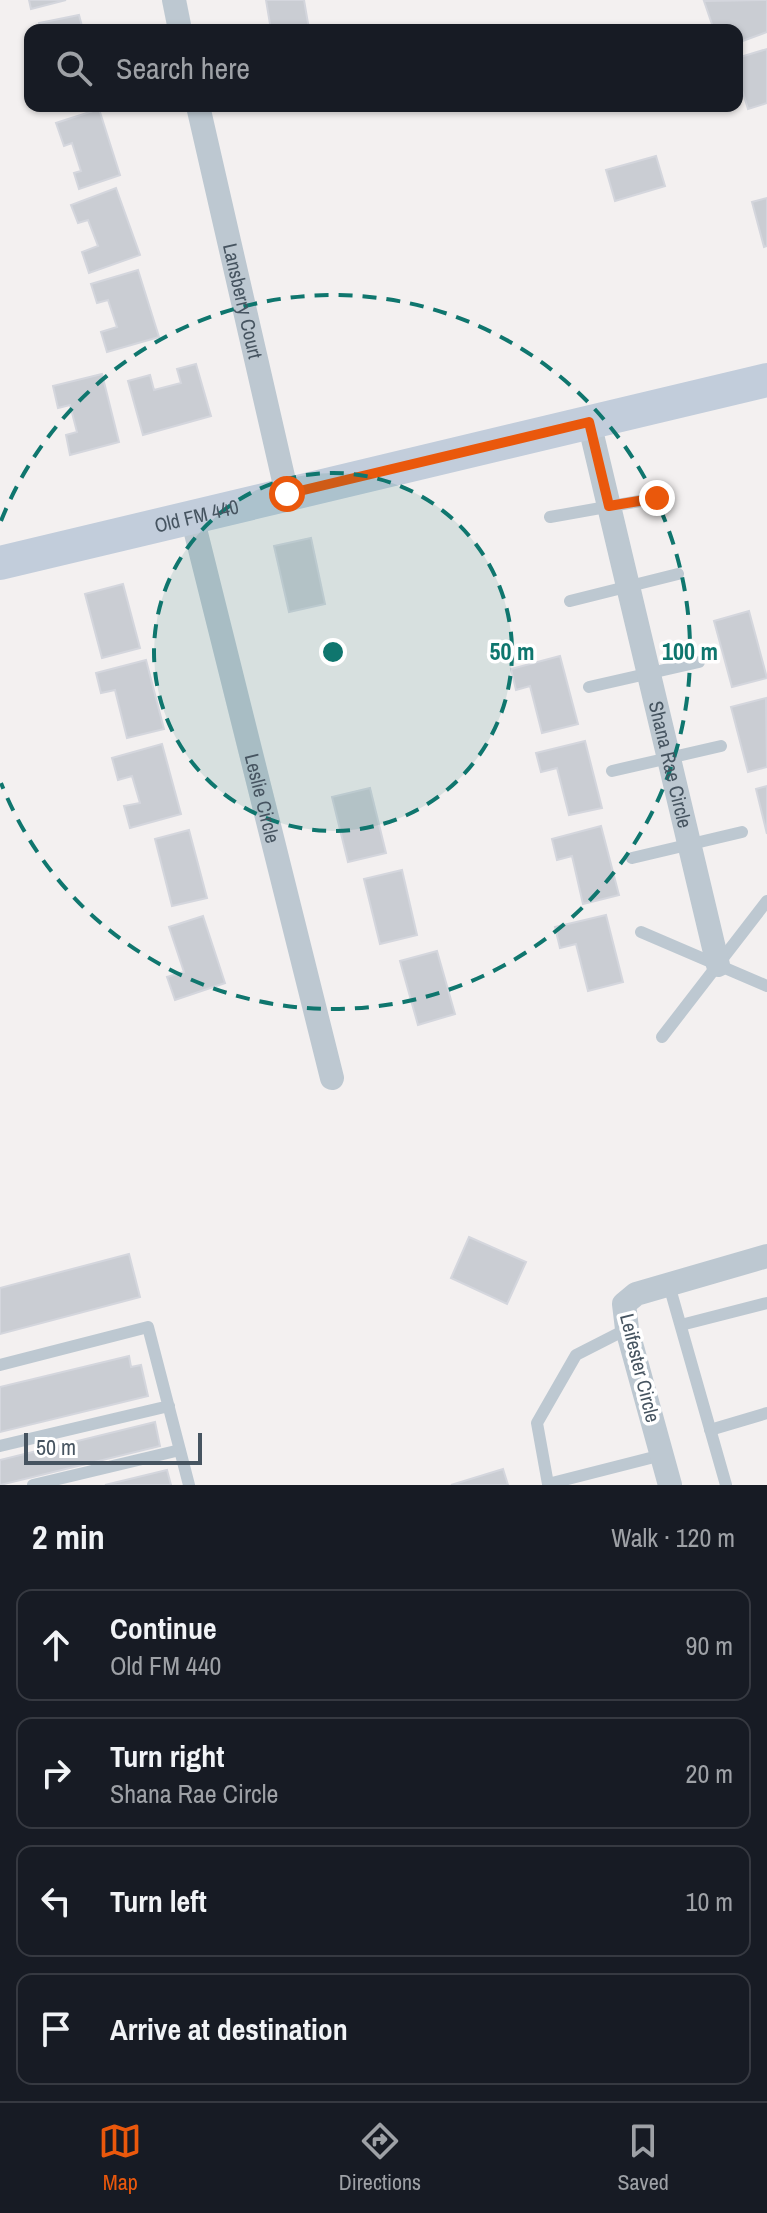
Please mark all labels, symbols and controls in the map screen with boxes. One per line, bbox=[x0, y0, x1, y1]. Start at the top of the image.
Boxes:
search box bbox=[24, 24, 743, 112]
icon: search bbox=[52, 46, 96, 90]
text: Search here bbox=[116, 48, 250, 88]
street label: Lansberry Court bbox=[217, 240, 270, 362]
route start bbox=[269, 476, 305, 512]
route end bbox=[639, 480, 675, 516]
street label: Old FM 440 bbox=[152, 493, 241, 539]
text: 50 m bbox=[490, 635, 534, 667]
text: 100 m bbox=[662, 635, 718, 667]
centre of rings bbox=[319, 638, 347, 666]
street label: Shana Rae Circle bbox=[643, 698, 699, 830]
street label: Leslie Circle bbox=[239, 751, 287, 846]
street label: Leifester Circle bbox=[614, 1311, 667, 1425]
scale bar bbox=[24, 1429, 202, 1465]
text: 50 m bbox=[36, 1432, 76, 1462]
text: 2 min bbox=[32, 1514, 105, 1560]
text: Walk · 120 m bbox=[611, 1520, 735, 1555]
text: Continue bbox=[110, 1608, 217, 1648]
icon: ahead bbox=[34, 1623, 78, 1667]
text: 90 m bbox=[686, 1628, 733, 1663]
text: Old FM 440 bbox=[110, 1648, 221, 1683]
text: Turn right bbox=[110, 1736, 224, 1776]
icon: right bbox=[34, 1751, 78, 1795]
text: 20 m bbox=[686, 1756, 733, 1791]
text: Shana Rae Circle bbox=[110, 1776, 278, 1811]
icon: left bbox=[34, 1879, 78, 1923]
text: Turn left bbox=[110, 1881, 207, 1921]
text: 10 m bbox=[686, 1884, 733, 1919]
icon: arrive bbox=[34, 2007, 78, 2051]
text: Arrive at destination bbox=[110, 2009, 348, 2049]
tab: Map bbox=[98, 2119, 142, 2197]
tab: Directions bbox=[339, 2119, 421, 2197]
tab: Saved bbox=[618, 2119, 669, 2197]

